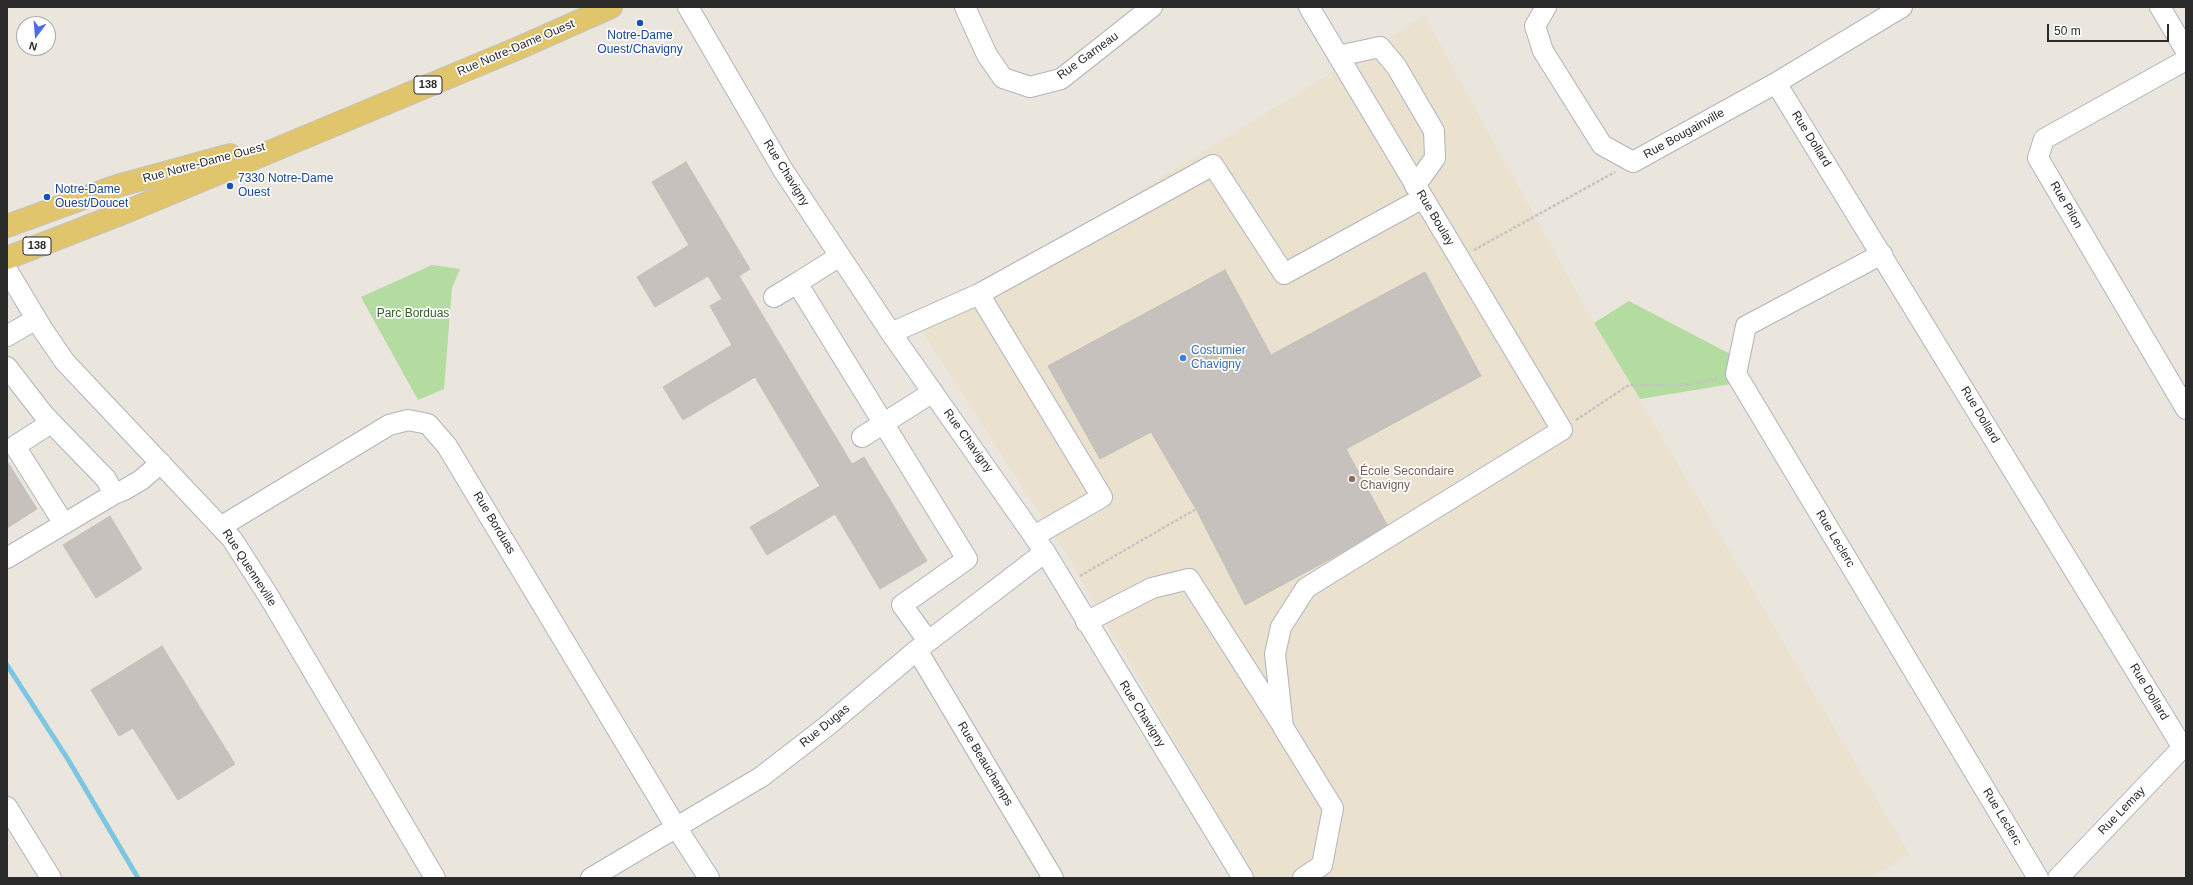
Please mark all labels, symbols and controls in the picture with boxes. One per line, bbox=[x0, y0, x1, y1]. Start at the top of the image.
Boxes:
north arrow bbox=[16, 16, 56, 56]
scale bar bbox=[2049, 16, 2171, 42]
street label: Rue Notre-Dame Ouest bbox=[455, 17, 577, 79]
marker: Notre-Dame Ouest/Chavigny bbox=[635, 18, 645, 28]
text: 50 m bbox=[2054, 24, 2081, 38]
place label: Notre-Dame Ouest/Chavigny bbox=[597, 29, 683, 57]
street label: Rue Garneau bbox=[1055, 29, 1121, 83]
text: N bbox=[27, 40, 38, 53]
road number: 138 bbox=[414, 76, 442, 94]
street label: Rue Bougainville bbox=[1641, 106, 1727, 162]
street label: Rue Dollard bbox=[1788, 108, 1834, 170]
street label: Rue Chavigny bbox=[760, 137, 812, 209]
street label: Rue Notre-Dame Ouest bbox=[141, 140, 267, 186]
place label: 7330 Notre-Dame Ouest bbox=[238, 172, 333, 200]
street label: Rue Pilon bbox=[2047, 179, 2085, 231]
marker: 7330 Notre-Dame Ouest bbox=[225, 181, 235, 191]
place label: Notre-Dame Ouest/Doucet bbox=[55, 183, 128, 211]
street label: Rue Boulay bbox=[1413, 188, 1457, 248]
marker: Notre-Dame Ouest/Doucet bbox=[42, 192, 52, 202]
road number: 138 bbox=[23, 237, 51, 255]
park label: Parc Borduas bbox=[377, 307, 449, 321]
place label: Costumier Chavigny bbox=[1191, 344, 1246, 372]
marker: Costumier Chavigny bbox=[1178, 353, 1188, 363]
street label: Rue Dollard bbox=[1958, 384, 2002, 446]
street label: Rue Chavigny bbox=[940, 406, 996, 476]
place label: École Secondaire Chavigny bbox=[1360, 465, 1454, 493]
marker: École Secondaire Chavigny bbox=[1347, 474, 1357, 484]
street label: Rue Borduas bbox=[470, 489, 518, 557]
street label: Rue Leclerc bbox=[1812, 508, 1858, 570]
street label: Rue Quenneville bbox=[219, 527, 279, 609]
street label: Rue Dollard bbox=[2127, 661, 2171, 723]
street label: Rue Chavigny bbox=[1116, 678, 1168, 750]
street label: Rue Dugas bbox=[797, 702, 853, 750]
street label: Rue Beauchamps bbox=[954, 719, 1016, 809]
street label: Rue Lemay bbox=[2096, 784, 2148, 838]
street label: Rue Leclerc bbox=[1979, 786, 2025, 848]

